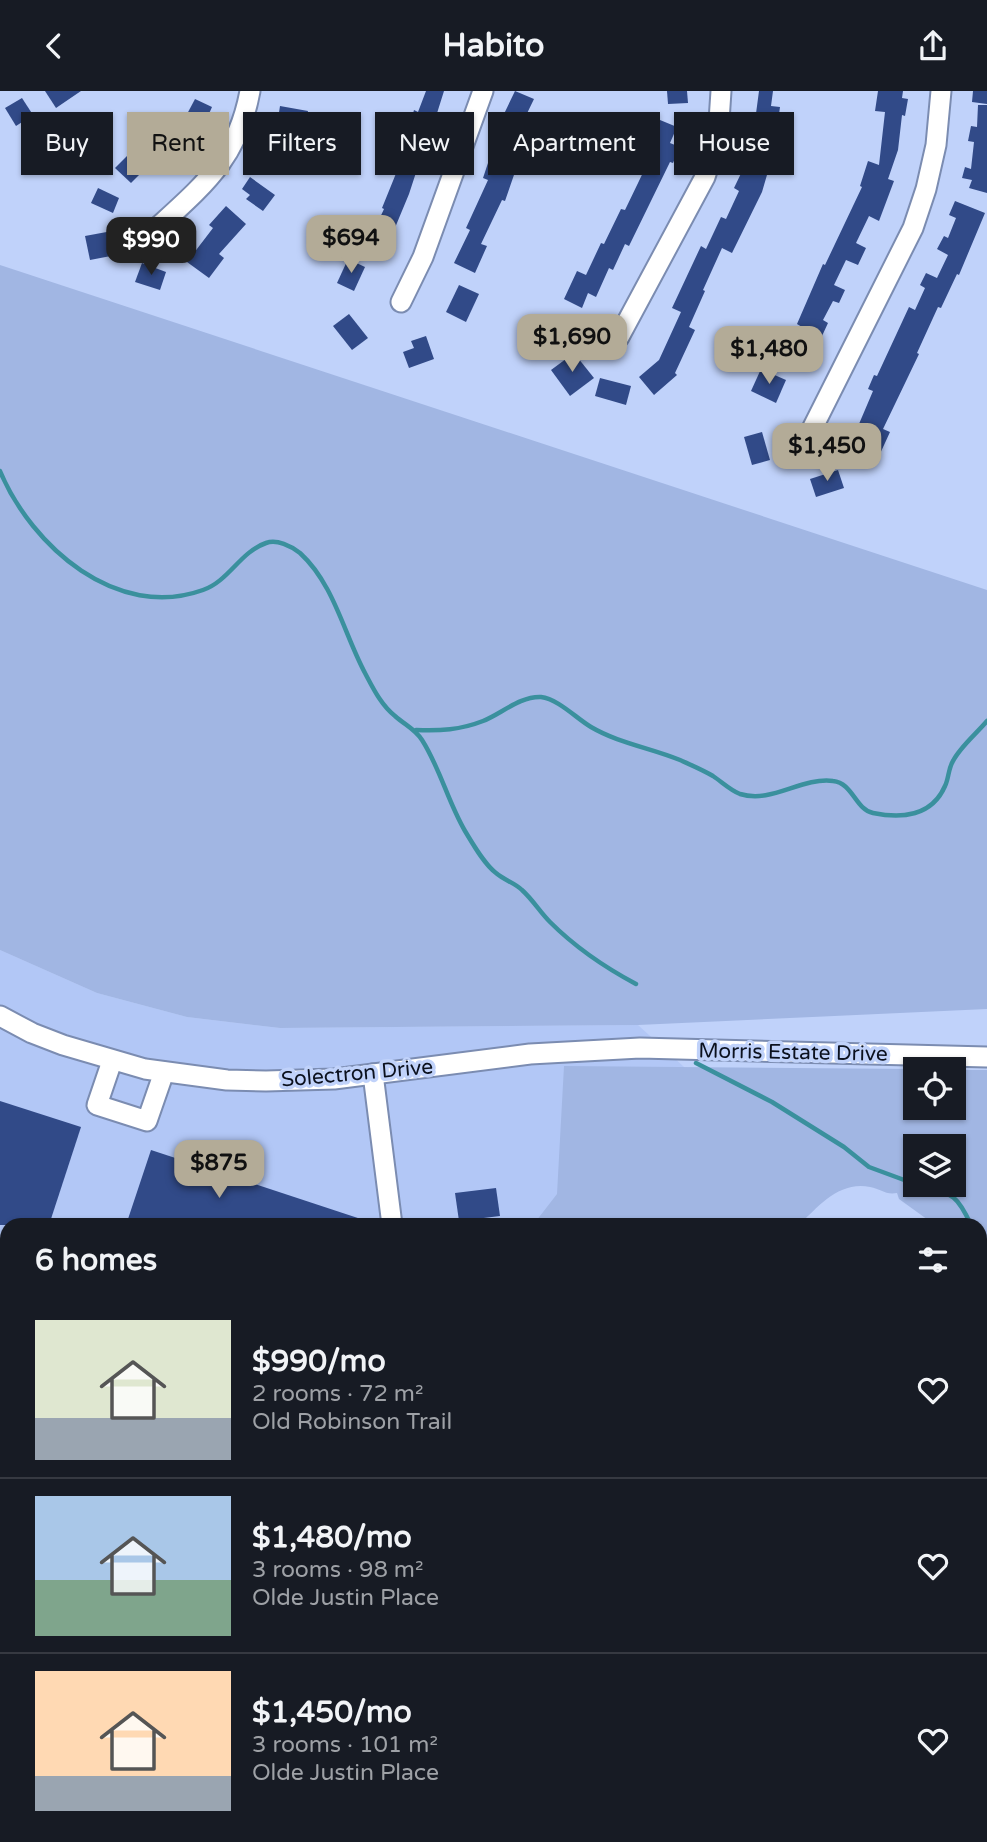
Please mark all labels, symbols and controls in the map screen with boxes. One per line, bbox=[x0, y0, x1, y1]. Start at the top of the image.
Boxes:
icon: back bbox=[35, 27, 73, 65]
text: Habito bbox=[443, 27, 544, 65]
icon: share bbox=[914, 27, 952, 65]
chip: Buy bbox=[21, 112, 113, 175]
chip: Rent bbox=[127, 112, 229, 175]
chip: Filters bbox=[243, 112, 361, 175]
chip: New bbox=[375, 112, 474, 175]
chip: Apartment bbox=[488, 112, 660, 175]
chip: House bbox=[674, 112, 794, 175]
pin: $694 bbox=[310, 215, 392, 275]
pin: $990 bbox=[110, 218, 192, 277]
text: $694 bbox=[322, 224, 380, 252]
text: $990 bbox=[122, 226, 180, 254]
pin: $1,690 bbox=[515, 315, 629, 374]
text: $1,690 bbox=[533, 323, 611, 351]
pin: $1,480 bbox=[712, 327, 826, 386]
text: $1,480 bbox=[730, 335, 808, 363]
pin: $1,450 bbox=[770, 423, 884, 483]
text: $1,450 bbox=[788, 432, 866, 460]
street label: Morris Estate Drive bbox=[698, 1038, 888, 1067]
street label: Solectron Drive bbox=[280, 1054, 434, 1093]
map controls bbox=[903, 1057, 966, 1197]
button: locate bbox=[903, 1057, 966, 1120]
button: layers bbox=[903, 1134, 966, 1197]
pin: $875 bbox=[178, 1141, 260, 1200]
text: $875 bbox=[190, 1149, 248, 1177]
icon: filters bbox=[914, 1241, 952, 1279]
text: 6 homes bbox=[35, 1242, 157, 1279]
text: $990/mo bbox=[252, 1343, 386, 1380]
icon: home bbox=[91, 1348, 175, 1432]
icon: heart bbox=[914, 1371, 952, 1409]
text: 2 rooms · 72 m² bbox=[252, 1380, 423, 1408]
text: Old Robinson Trail bbox=[252, 1408, 452, 1436]
text: $1,480/mo bbox=[252, 1519, 412, 1556]
icon: home bbox=[91, 1524, 175, 1608]
icon: heart bbox=[914, 1547, 952, 1585]
text: 3 rooms · 98 m² bbox=[252, 1556, 423, 1584]
text: Olde Justin Place bbox=[252, 1584, 439, 1612]
text: $1,450/mo bbox=[252, 1694, 412, 1731]
icon: home bbox=[91, 1699, 175, 1783]
icon: heart bbox=[914, 1722, 952, 1760]
text: 3 rooms · 101 m² bbox=[252, 1731, 438, 1759]
text: Olde Justin Place bbox=[252, 1759, 439, 1787]

